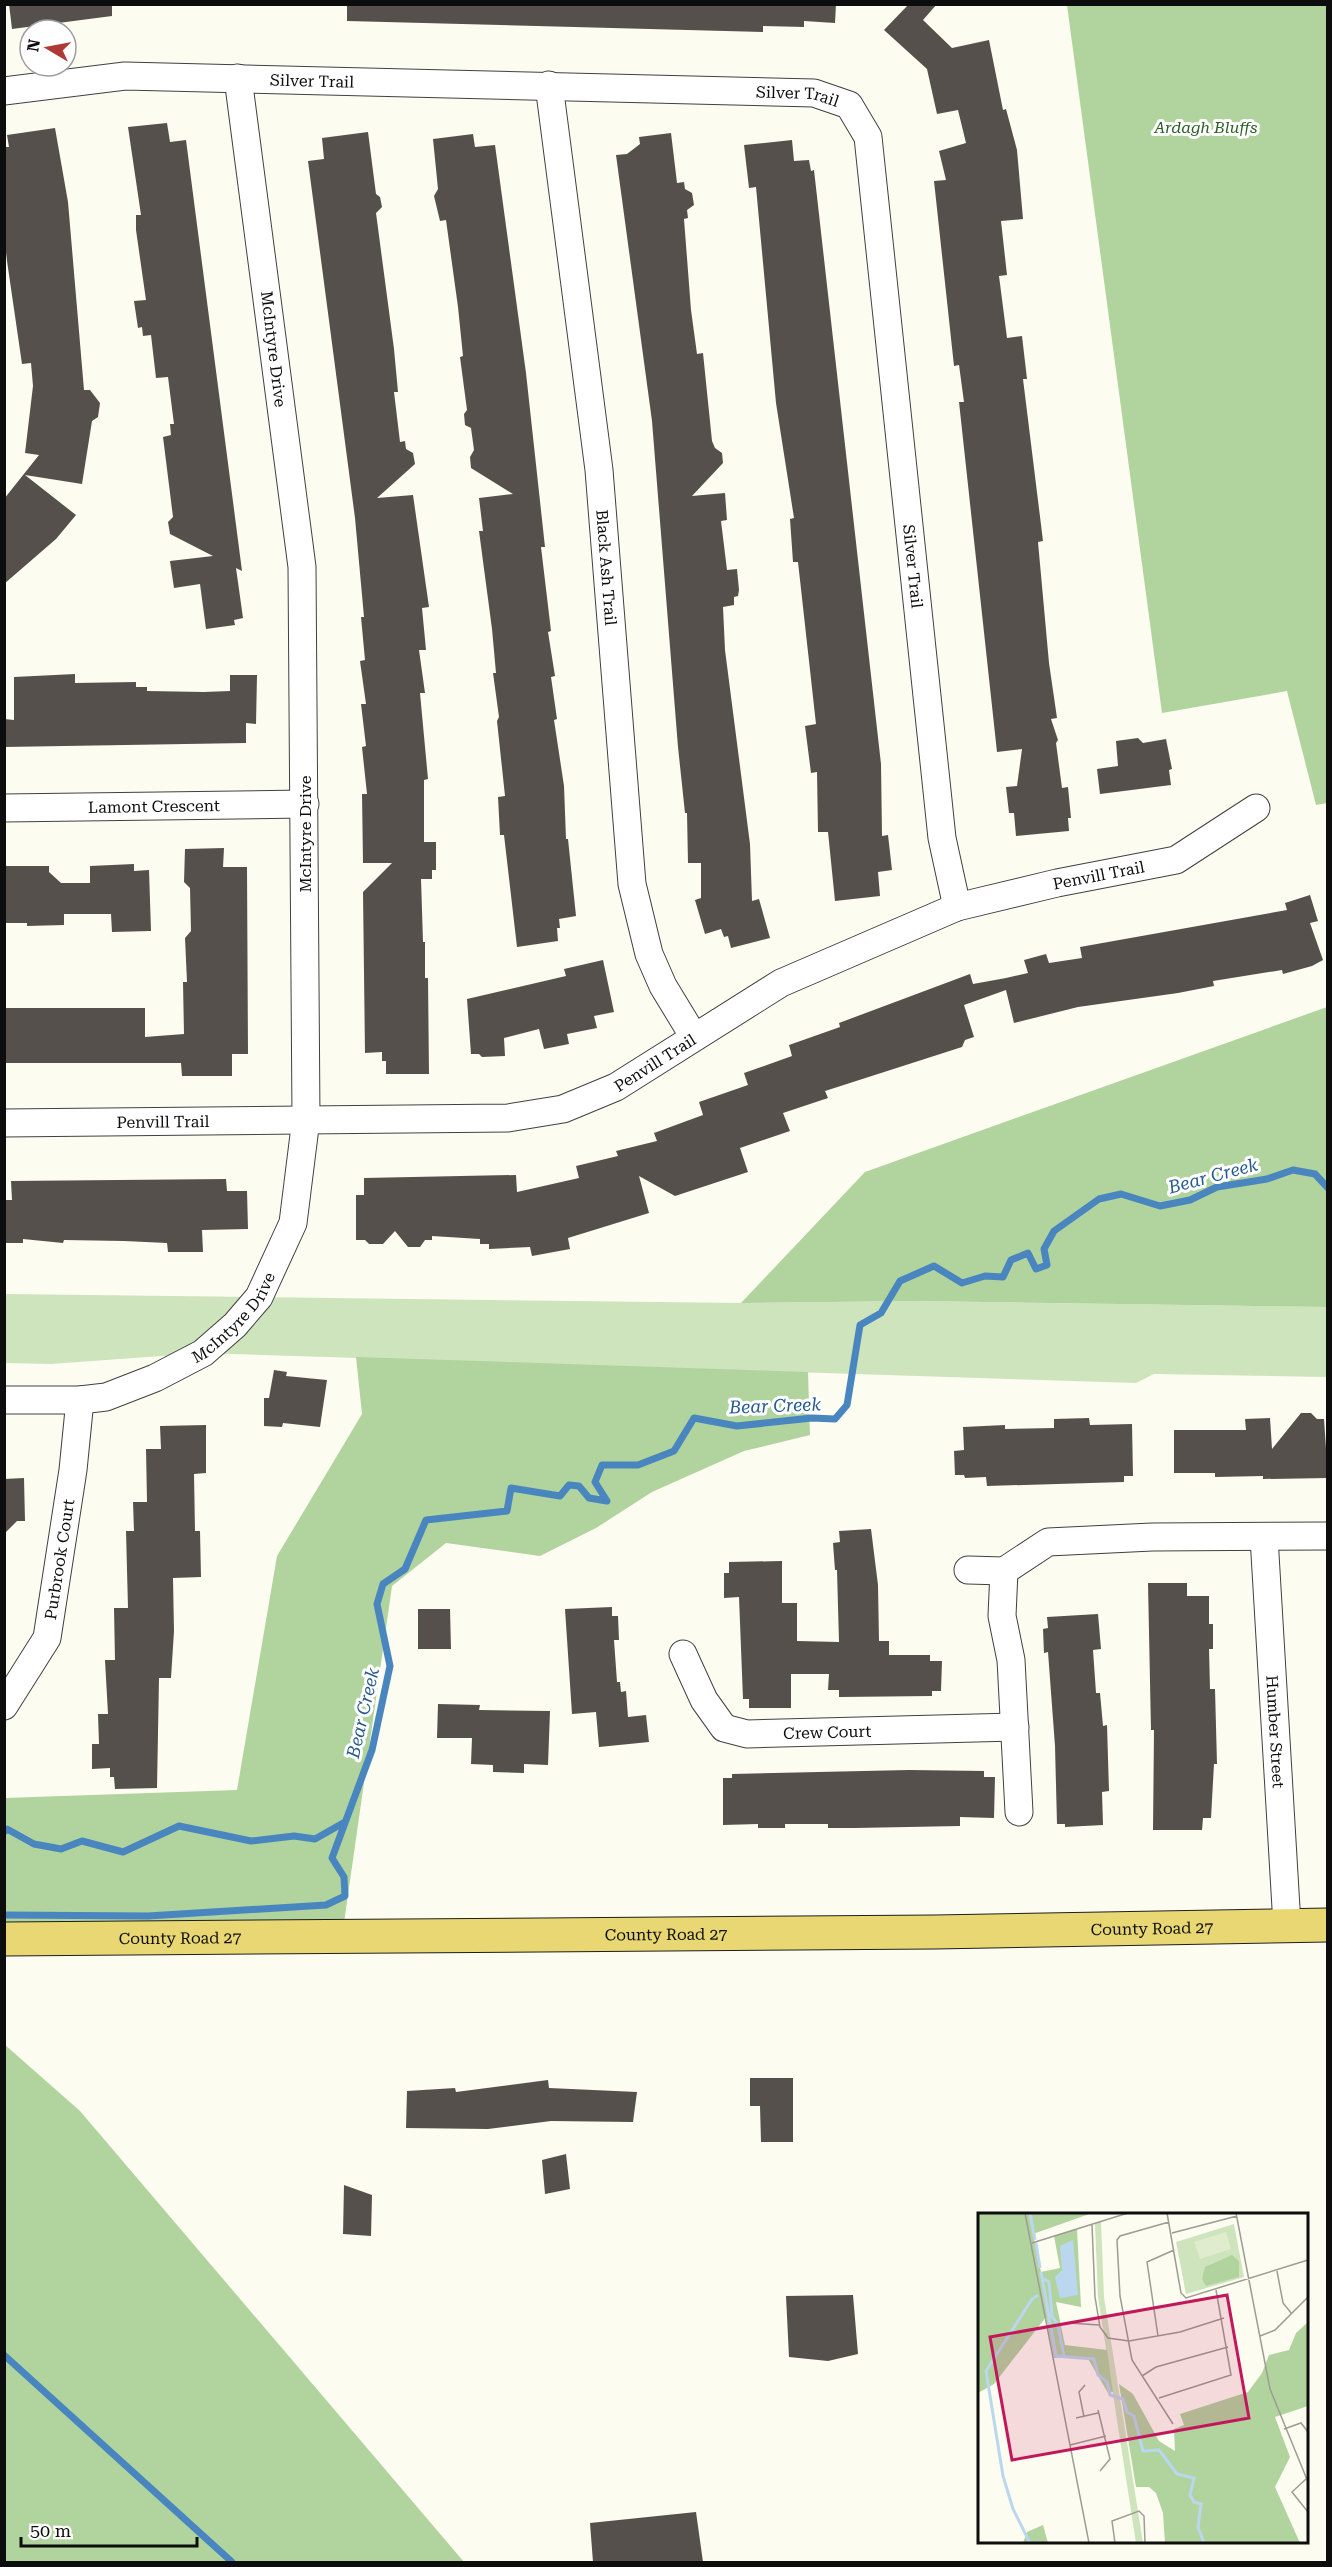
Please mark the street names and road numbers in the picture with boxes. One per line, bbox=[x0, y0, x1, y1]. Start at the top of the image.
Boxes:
street label: Silver Trail bbox=[270, 71, 354, 92]
street label: Silver Trail bbox=[756, 83, 841, 111]
street label: McIntyre Drive bbox=[257, 290, 290, 408]
street label: Black Ash Trail bbox=[592, 509, 620, 626]
street label: Silver Trail bbox=[899, 523, 927, 609]
street label: McIntyre Drive bbox=[296, 775, 315, 892]
street label: Lamont Crescent bbox=[88, 796, 220, 817]
street label: Penvill Trail bbox=[1051, 857, 1146, 894]
street label: Penvill Trail bbox=[611, 1030, 699, 1096]
street label: Penvill Trail bbox=[116, 1112, 210, 1132]
street label: McIntyre Drive bbox=[189, 1269, 279, 1367]
street label: Purbrook Court bbox=[41, 1498, 78, 1621]
street label: Humber Street bbox=[1262, 1675, 1288, 1789]
street label: Crew Court bbox=[783, 1722, 872, 1743]
street label: County Road 27 bbox=[1090, 1918, 1213, 1939]
street label: County Road 27 bbox=[605, 1925, 727, 1944]
street label: County Road 27 bbox=[119, 1928, 241, 1948]

